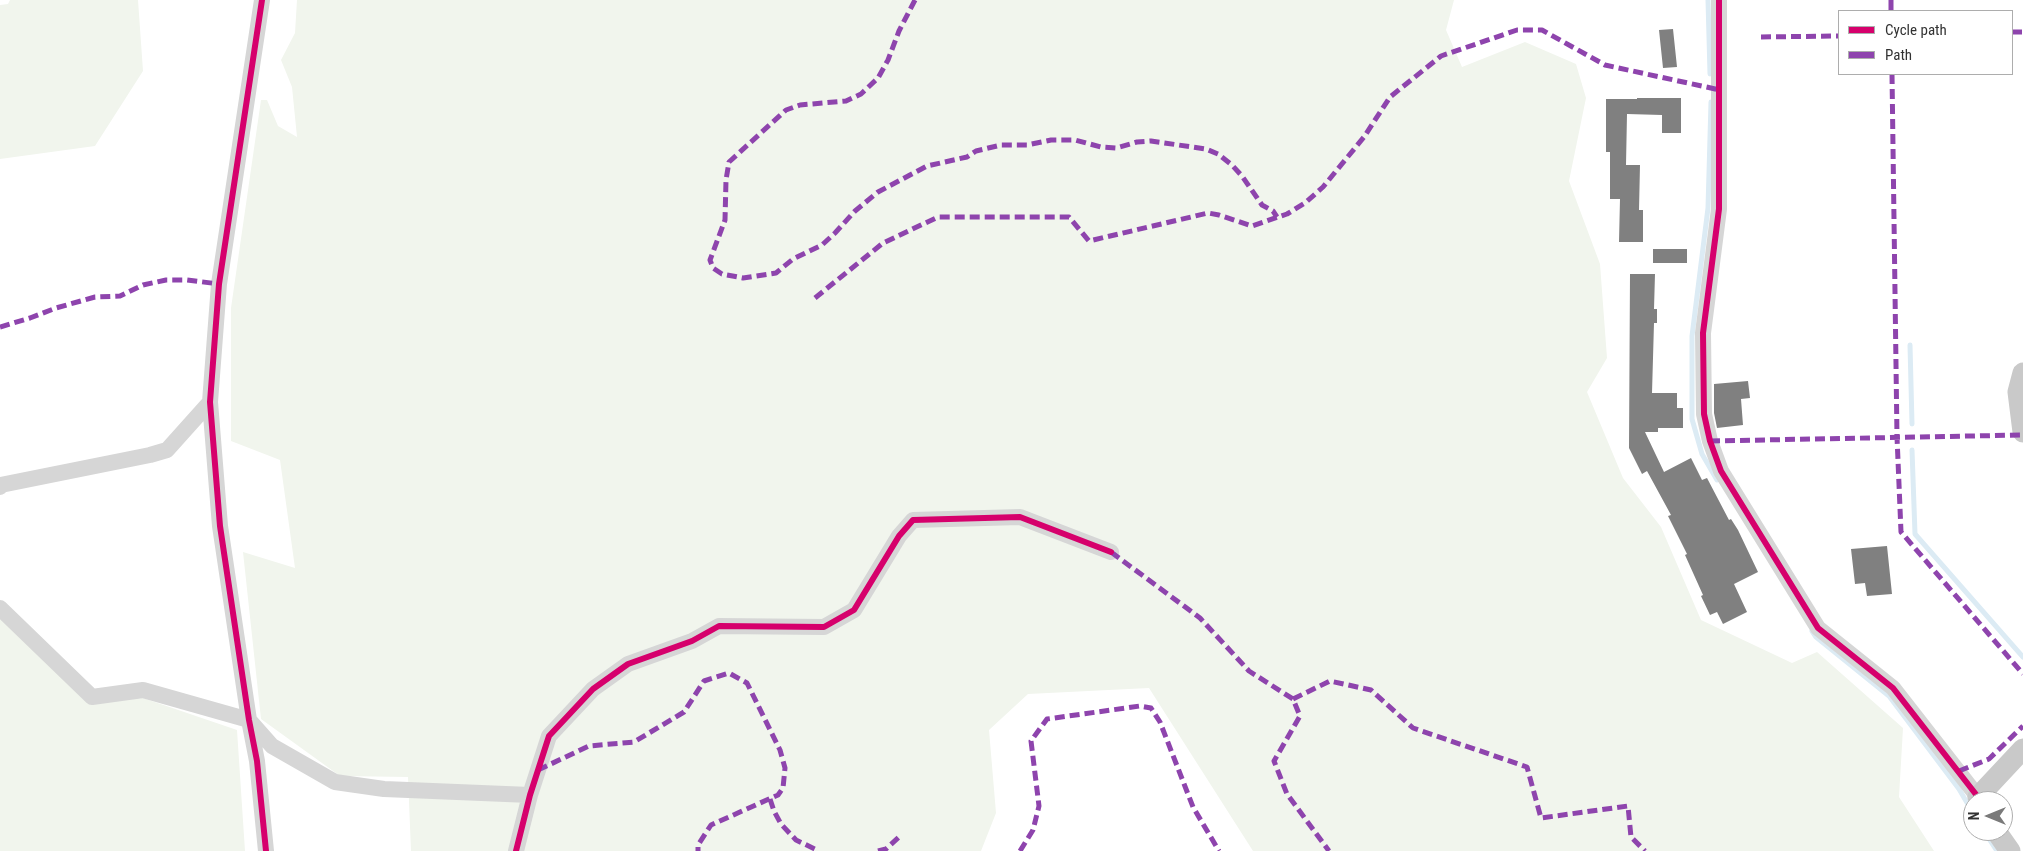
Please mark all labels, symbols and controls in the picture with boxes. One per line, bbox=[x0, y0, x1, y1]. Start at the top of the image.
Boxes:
legend bbox=[1838, 10, 2013, 75]
text: Cycle path bbox=[1885, 21, 1947, 39]
text: Path bbox=[1885, 46, 1912, 64]
north arrow bbox=[1963, 791, 2013, 841]
text: N bbox=[1966, 812, 1982, 820]

